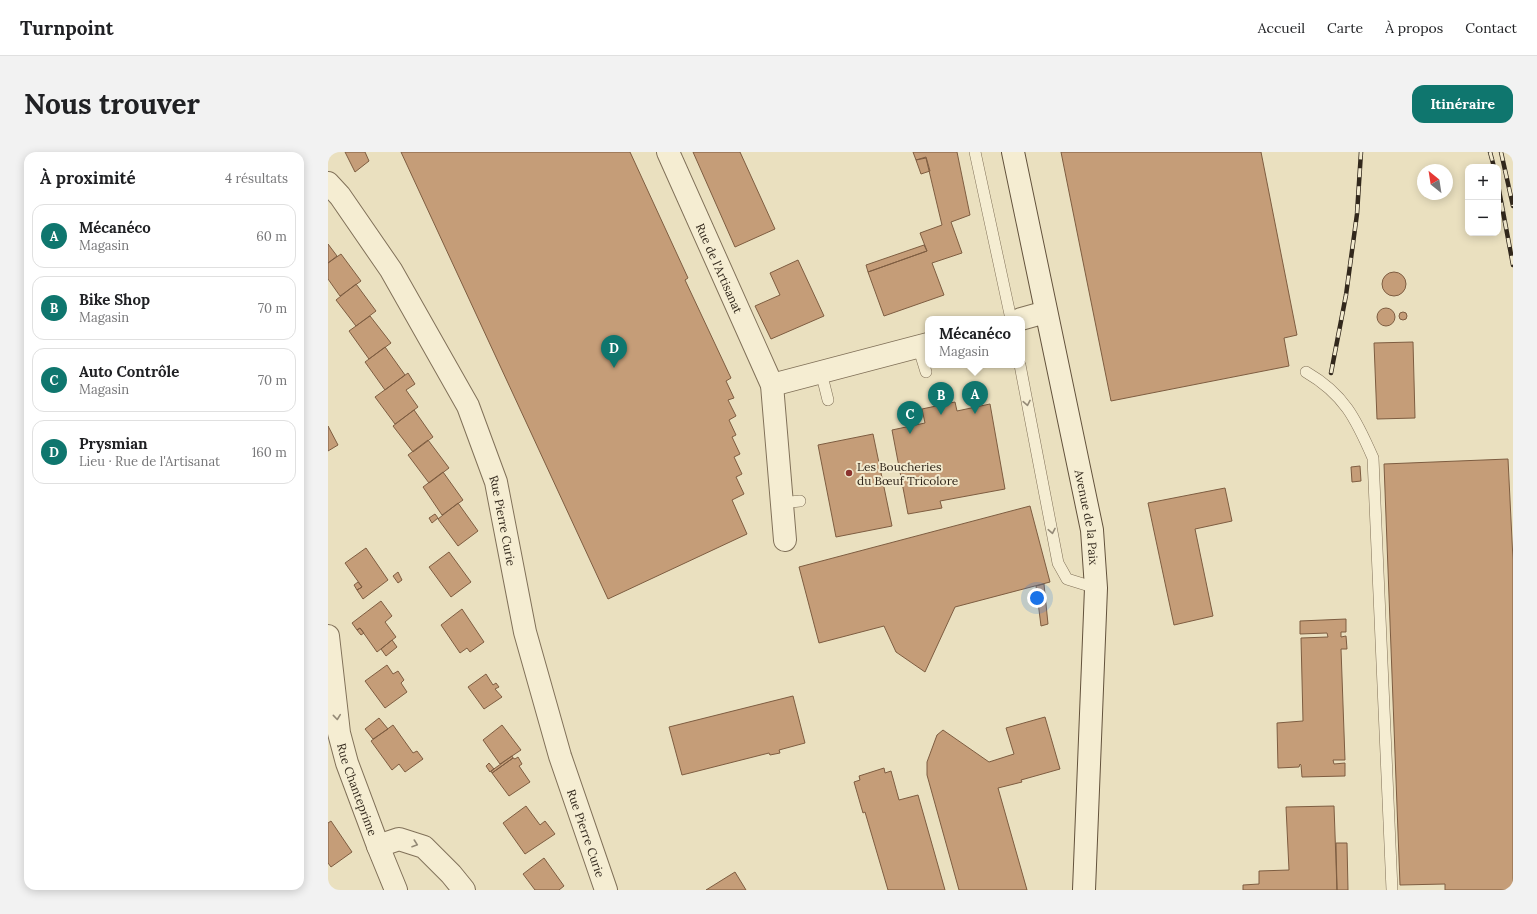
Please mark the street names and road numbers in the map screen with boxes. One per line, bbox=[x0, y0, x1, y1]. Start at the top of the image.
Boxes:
street label: Rue de l'Artisanat bbox=[693, 221, 747, 316]
street label: Avenue de la Paix bbox=[1072, 467, 1102, 566]
street label: Rue Pierre Curie bbox=[487, 473, 520, 568]
street label: Rue Chanteprime bbox=[334, 741, 381, 838]
street label: Rue Pierre Curie bbox=[564, 787, 609, 880]

